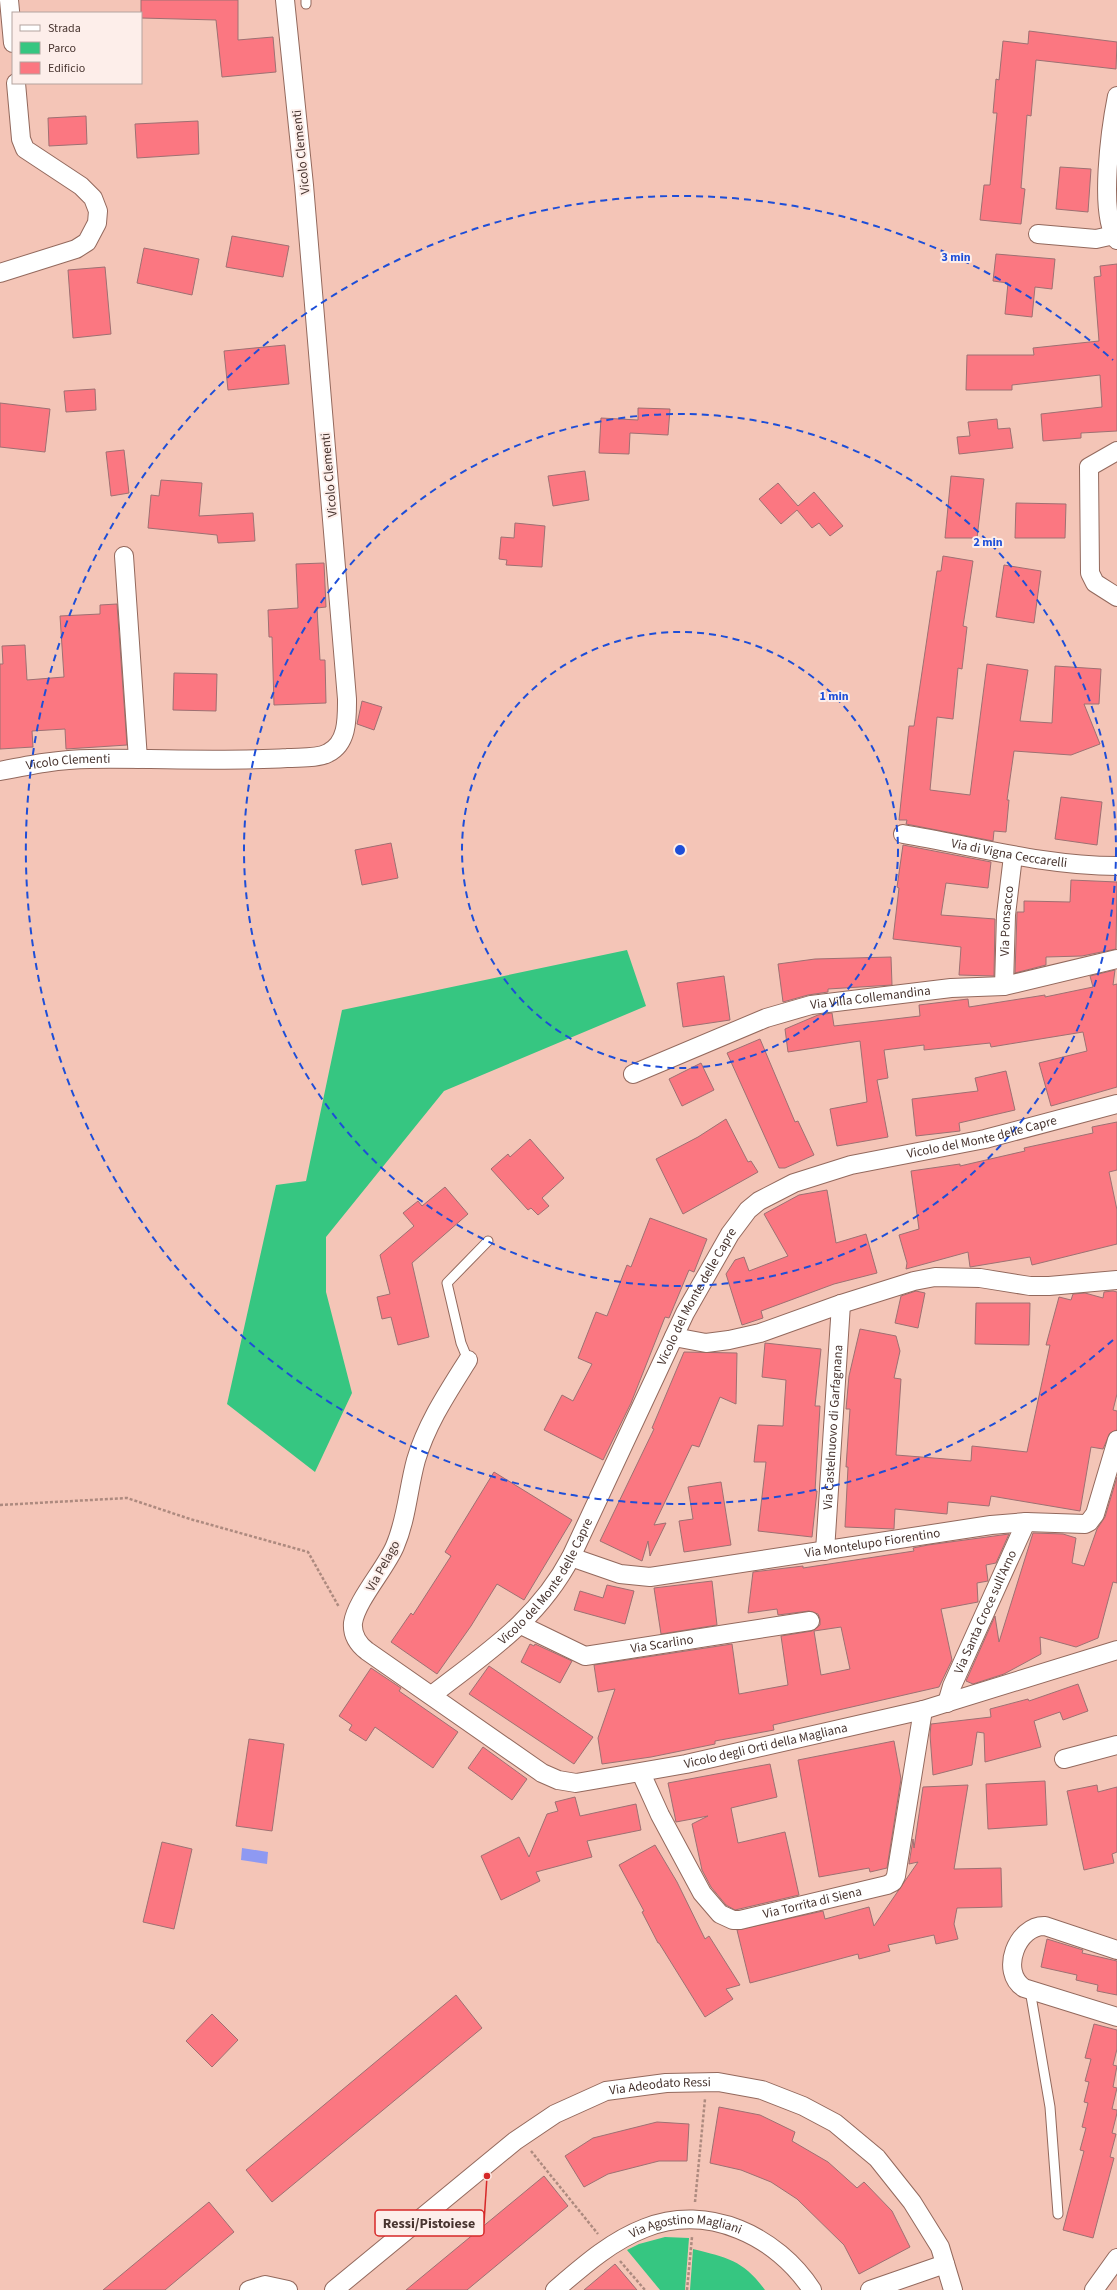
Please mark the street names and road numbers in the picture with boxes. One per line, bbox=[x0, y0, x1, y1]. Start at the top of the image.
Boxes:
street label: Vicolo Clementi bbox=[288, 109, 314, 195]
street label: Vicolo Clementi bbox=[316, 432, 342, 518]
street label: Vicolo Clementi bbox=[25, 750, 111, 775]
street label: Via di Vigna Ceccarelli bbox=[950, 834, 1068, 872]
street label: Via Ponsacco bbox=[996, 885, 1018, 957]
street label: Via Villa Collemandina bbox=[809, 982, 932, 1014]
street label: Vicolo del Monte delle Capre bbox=[905, 1111, 1059, 1163]
street label: Vicolo del Monte delle Capre bbox=[653, 1224, 741, 1368]
street label: Via Castelnuovo di Garfagnana bbox=[819, 1344, 847, 1510]
street label: Vicolo del Monte delle Capre bbox=[494, 1515, 597, 1649]
street label: Via Montelupo Fiorentino bbox=[803, 1524, 942, 1562]
street label: Via Pelago bbox=[362, 1537, 404, 1595]
street label: Via Santa Croce sull'Arno bbox=[950, 1547, 1021, 1677]
street label: Via Scarlino bbox=[629, 1630, 695, 1658]
street label: Vicolo degli Orti della Magliana bbox=[682, 1719, 849, 1773]
street label: Via Torrita di Siena bbox=[761, 1882, 864, 1923]
street label: Via Adeodato Ressi bbox=[608, 2073, 711, 2099]
street label: Via Agostino Magliani bbox=[626, 2210, 745, 2243]

